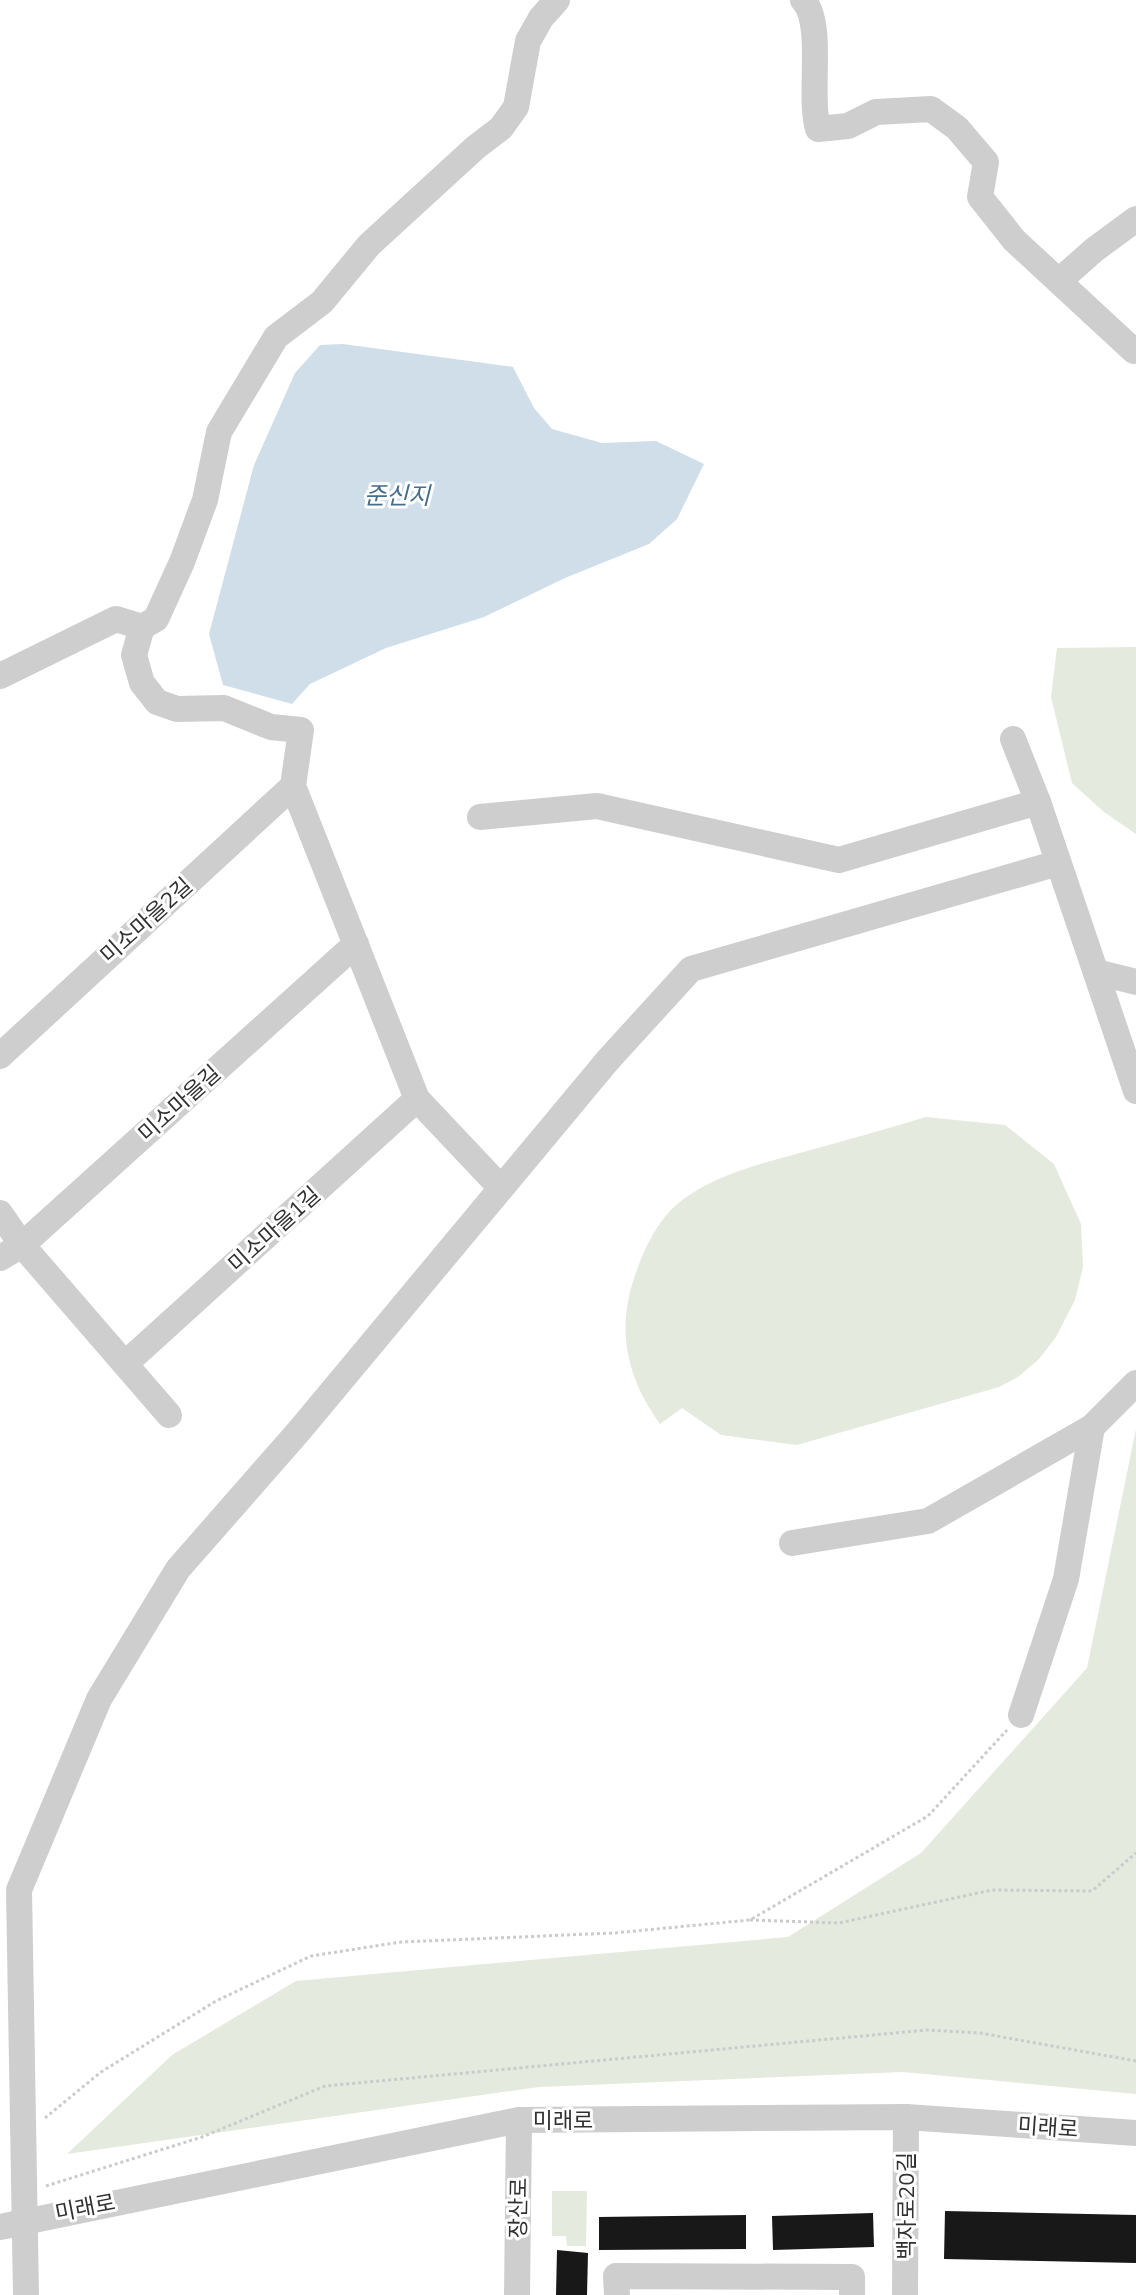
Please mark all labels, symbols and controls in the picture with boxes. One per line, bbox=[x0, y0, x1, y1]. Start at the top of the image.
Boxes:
water label: 준신지 bbox=[364, 480, 432, 510]
street label: 미소마을2길 bbox=[94, 871, 198, 969]
street label: 미소마을길 bbox=[132, 1059, 226, 1147]
street label: 미소마을1길 bbox=[222, 1180, 326, 1278]
street label: 미래로 bbox=[533, 2106, 593, 2134]
street label: 미래로 bbox=[1017, 2111, 1079, 2143]
street label: 백자로20길 bbox=[892, 2152, 920, 2260]
street label: 장산로 bbox=[503, 2177, 533, 2239]
street label: 미래로 bbox=[53, 2187, 117, 2227]

